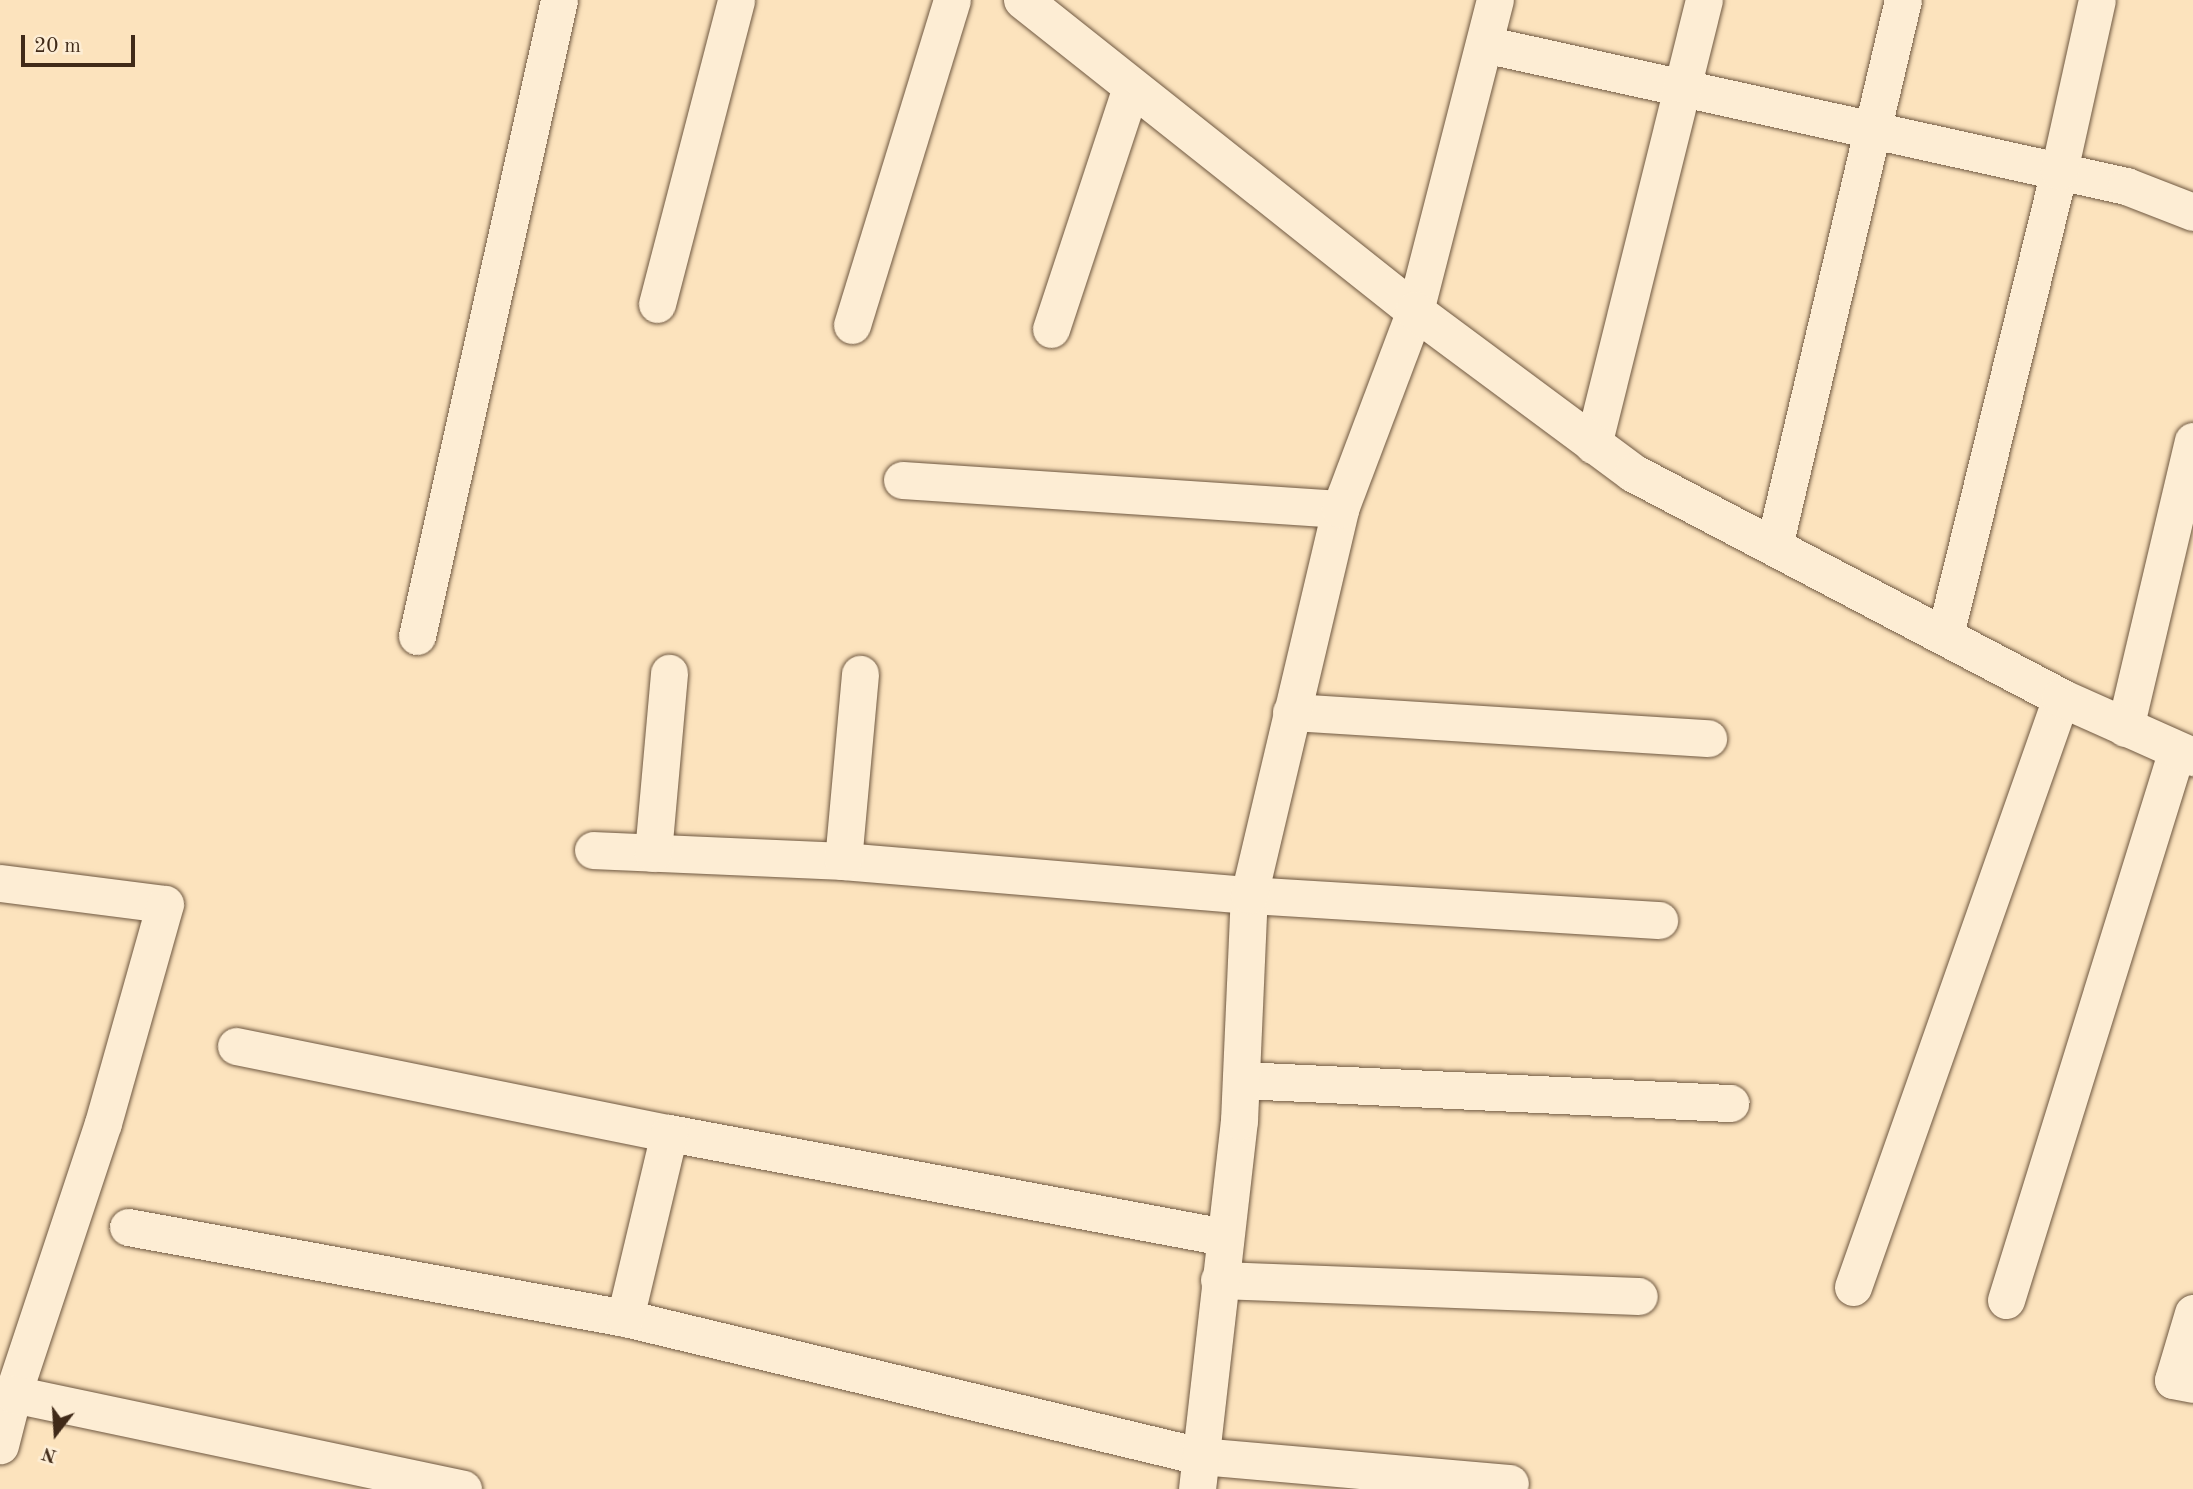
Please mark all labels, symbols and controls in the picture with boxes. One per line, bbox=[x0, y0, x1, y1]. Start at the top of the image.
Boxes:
scale bar bbox=[24, 21, 138, 65]
text: 20 m bbox=[34, 36, 81, 57]
north arrow bbox=[21, 1398, 91, 1468]
text: N bbox=[40, 1442, 59, 1465]

